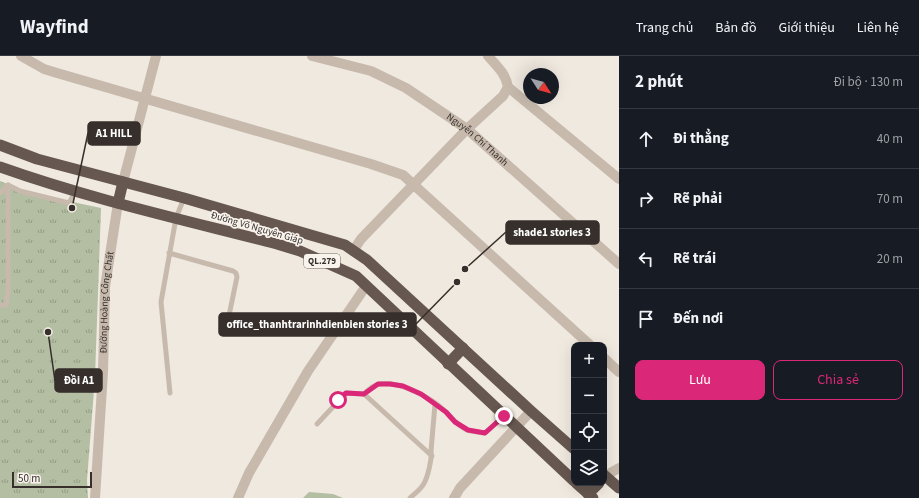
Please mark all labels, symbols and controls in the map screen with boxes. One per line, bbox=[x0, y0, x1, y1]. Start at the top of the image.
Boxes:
text: Wayfind bbox=[20, 14, 89, 41]
text: Trang chủ bbox=[636, 18, 693, 38]
text: Bản đồ bbox=[715, 18, 757, 38]
text: Giới thiệu bbox=[779, 18, 835, 38]
text: Liên hệ bbox=[857, 18, 899, 38]
north arrow bbox=[523, 68, 559, 104]
text: 2 phút bbox=[635, 70, 683, 94]
text: Đi bộ · 130 m bbox=[834, 73, 903, 91]
street label: Nguyễn Chí Thanh bbox=[444, 110, 511, 169]
callout: A1 HILL bbox=[88, 122, 140, 145]
text: A1 HILL bbox=[95, 126, 133, 141]
icon: ahead bbox=[635, 128, 657, 150]
text: Đi thẳng bbox=[673, 128, 729, 149]
text: 40 m bbox=[877, 130, 903, 148]
icon: right bbox=[635, 188, 657, 210]
text: Rẽ phải bbox=[673, 188, 722, 209]
text: 70 m bbox=[877, 190, 903, 208]
street label: Đường Võ Nguyên Giáp bbox=[209, 208, 305, 248]
callout: shade1 stories 3 bbox=[506, 221, 599, 244]
text: shade1 stories 3 bbox=[513, 225, 591, 240]
icon: left bbox=[635, 248, 657, 270]
text: Rẽ trái bbox=[673, 248, 716, 269]
street label: Đường Hoàng Công Chất bbox=[96, 250, 117, 354]
text: 20 m bbox=[877, 250, 903, 268]
road number: QL.279 bbox=[304, 254, 340, 268]
icon: arrive bbox=[635, 308, 657, 330]
text: Đến nơi bbox=[673, 308, 723, 329]
callout: office_thanhtrarinhdienbien stories 3 bbox=[219, 313, 416, 336]
text: office_thanhtrarinhdienbien stories 3 bbox=[227, 317, 408, 332]
map controls bbox=[571, 342, 607, 486]
button: + bbox=[571, 342, 607, 378]
button: Lưu bbox=[635, 360, 765, 400]
button: Chia sẻ bbox=[773, 360, 903, 400]
callout: Đồi A1 bbox=[55, 369, 102, 392]
text: Đồi A1 bbox=[64, 373, 95, 388]
button: − bbox=[571, 378, 607, 414]
route start bbox=[329, 391, 347, 409]
route end bbox=[495, 407, 513, 425]
button: locate bbox=[571, 414, 607, 450]
button: layers bbox=[571, 450, 607, 486]
scale bar bbox=[12, 470, 92, 489]
text: 50 m bbox=[18, 471, 40, 486]

